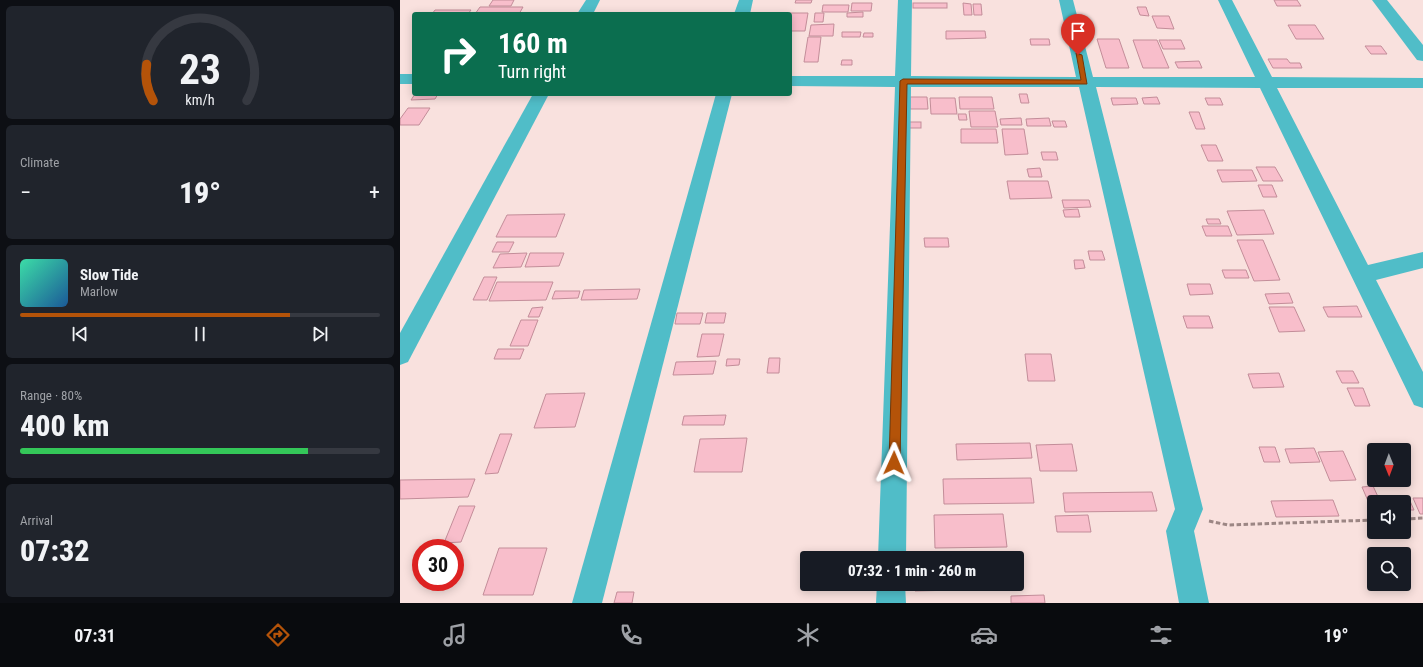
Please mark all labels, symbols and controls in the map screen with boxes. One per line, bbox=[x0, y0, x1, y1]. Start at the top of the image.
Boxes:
pin bbox=[1061, 14, 1095, 55]
icon: arrive bbox=[1067, 20, 1089, 42]
text: 160 m bbox=[498, 27, 568, 60]
icon: right bbox=[432, 28, 484, 80]
text: 23 bbox=[179, 45, 221, 94]
text: Turn right bbox=[498, 61, 566, 82]
text: km/h bbox=[185, 91, 215, 107]
text: Climate bbox=[20, 155, 59, 170]
text: 19° bbox=[179, 175, 221, 210]
text: − bbox=[20, 180, 31, 205]
text: + bbox=[369, 180, 380, 205]
text: Slow Tide bbox=[80, 266, 138, 284]
text: Marlow bbox=[80, 284, 118, 299]
icon: previous bbox=[69, 323, 91, 345]
icon: pause bbox=[189, 323, 211, 345]
icon: next bbox=[309, 323, 331, 345]
text: Range · 80% bbox=[20, 388, 82, 403]
text: 400 km bbox=[20, 408, 109, 443]
position arrow bbox=[873, 442, 915, 484]
north arrow bbox=[1367, 443, 1411, 487]
map controls bbox=[1367, 443, 1411, 591]
button: sound bbox=[1367, 495, 1411, 539]
text: Arrival bbox=[20, 513, 53, 528]
text: 07:32 bbox=[20, 533, 89, 568]
speed limit sign: 30 bbox=[412, 539, 464, 591]
button: search bbox=[1367, 547, 1411, 591]
text: 07:32 · 1 min · 260 m bbox=[848, 562, 976, 580]
icon: directions bbox=[264, 621, 292, 649]
icon: music bbox=[441, 621, 469, 649]
icon: phone bbox=[617, 621, 645, 649]
icon: climate bbox=[794, 621, 822, 649]
icon: car bbox=[970, 621, 998, 649]
icon: filters bbox=[1147, 621, 1175, 649]
text: 07:31 bbox=[74, 625, 116, 646]
text: 19° bbox=[1323, 625, 1349, 646]

